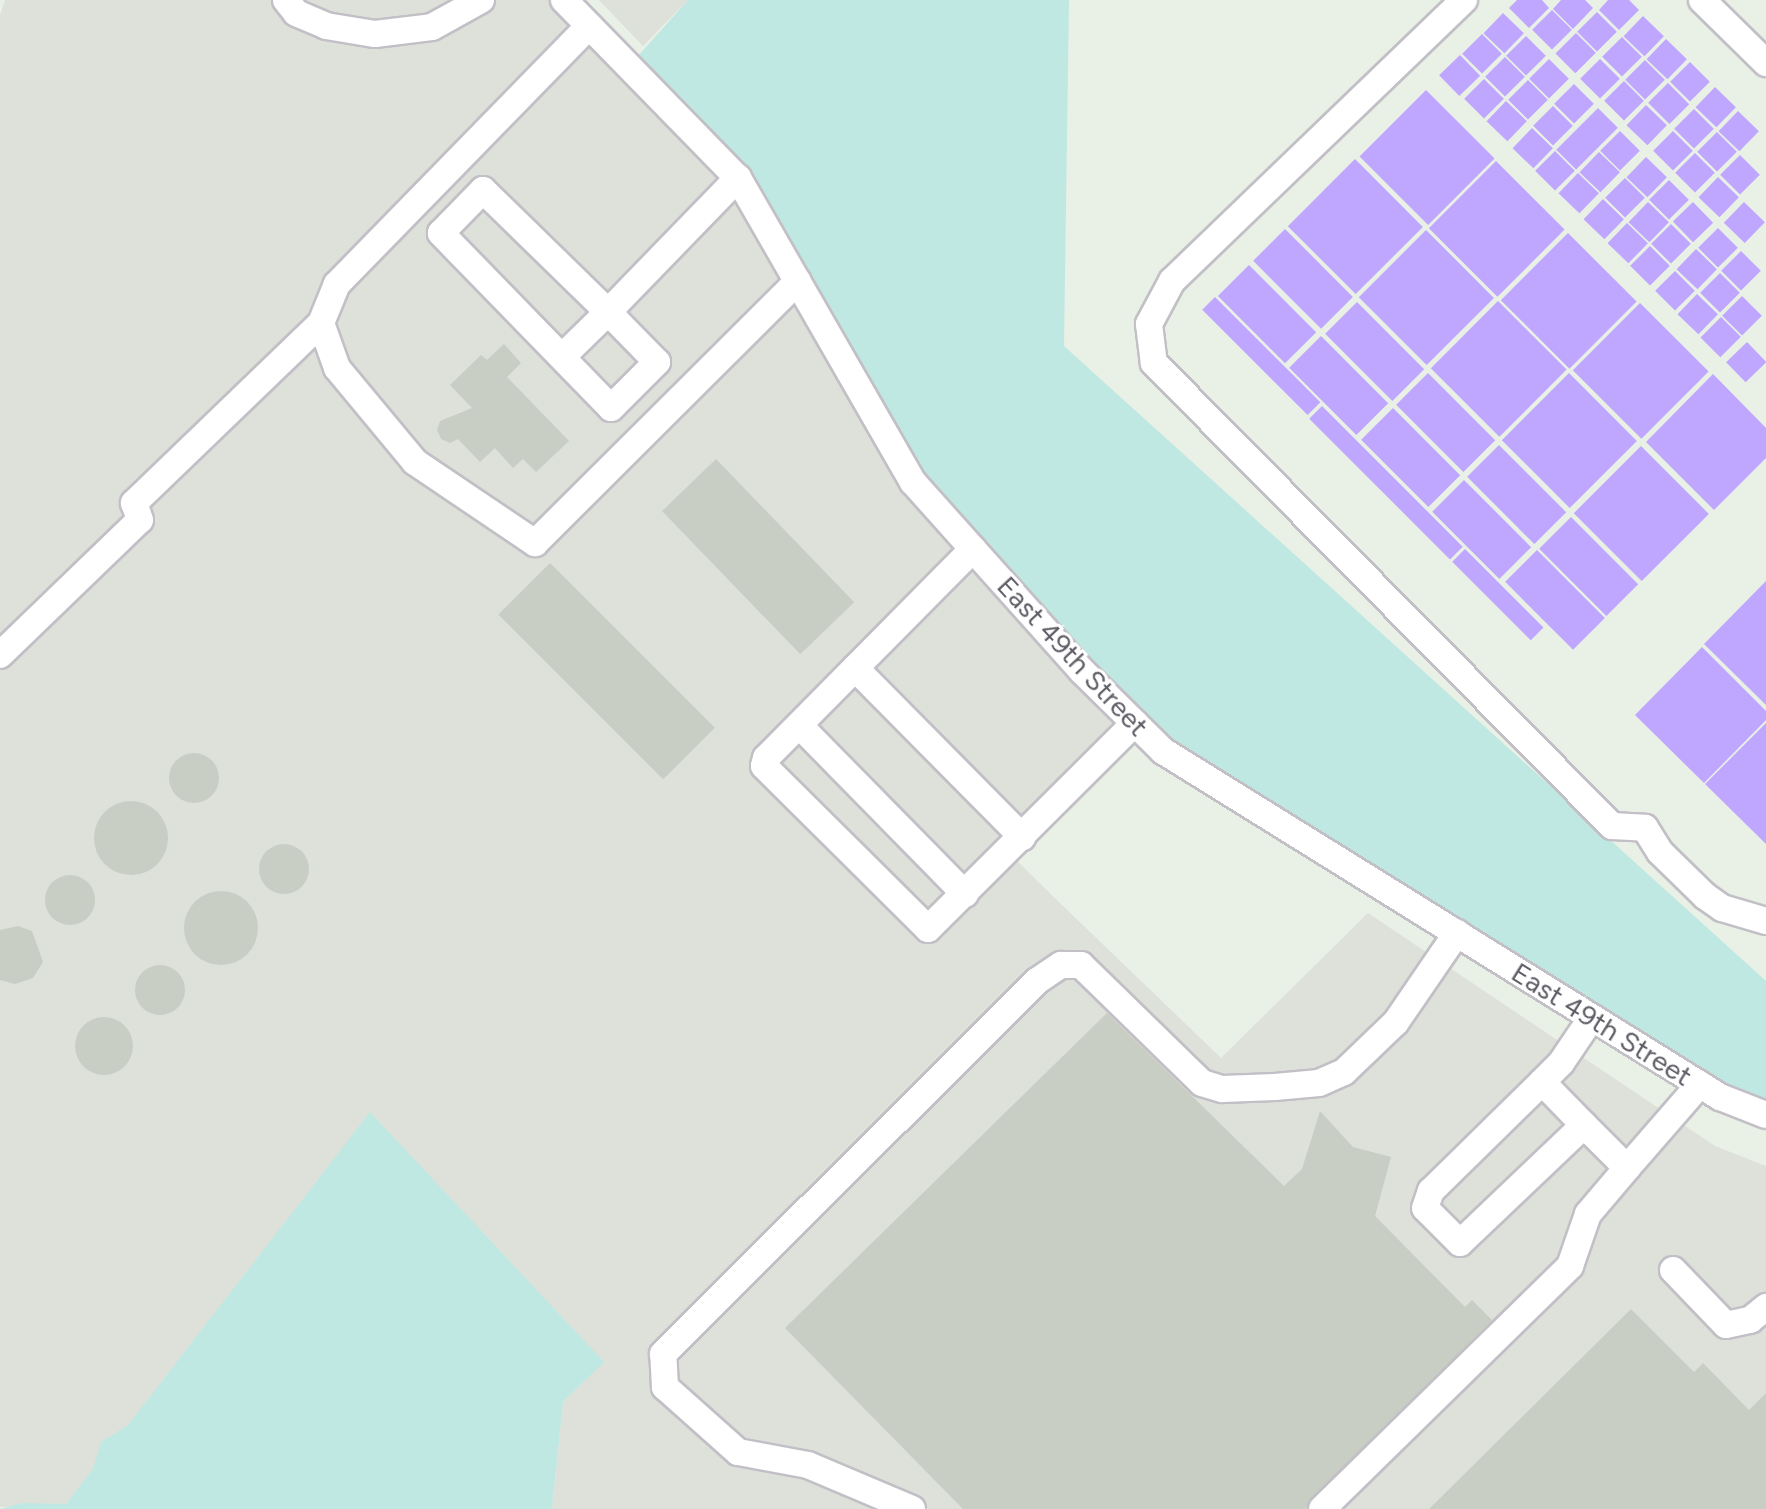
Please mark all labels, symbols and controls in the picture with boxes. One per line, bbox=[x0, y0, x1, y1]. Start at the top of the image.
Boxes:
street label: East 49th Street bbox=[990, 569, 1156, 743]
street label: East 49th Street bbox=[1506, 955, 1698, 1093]

